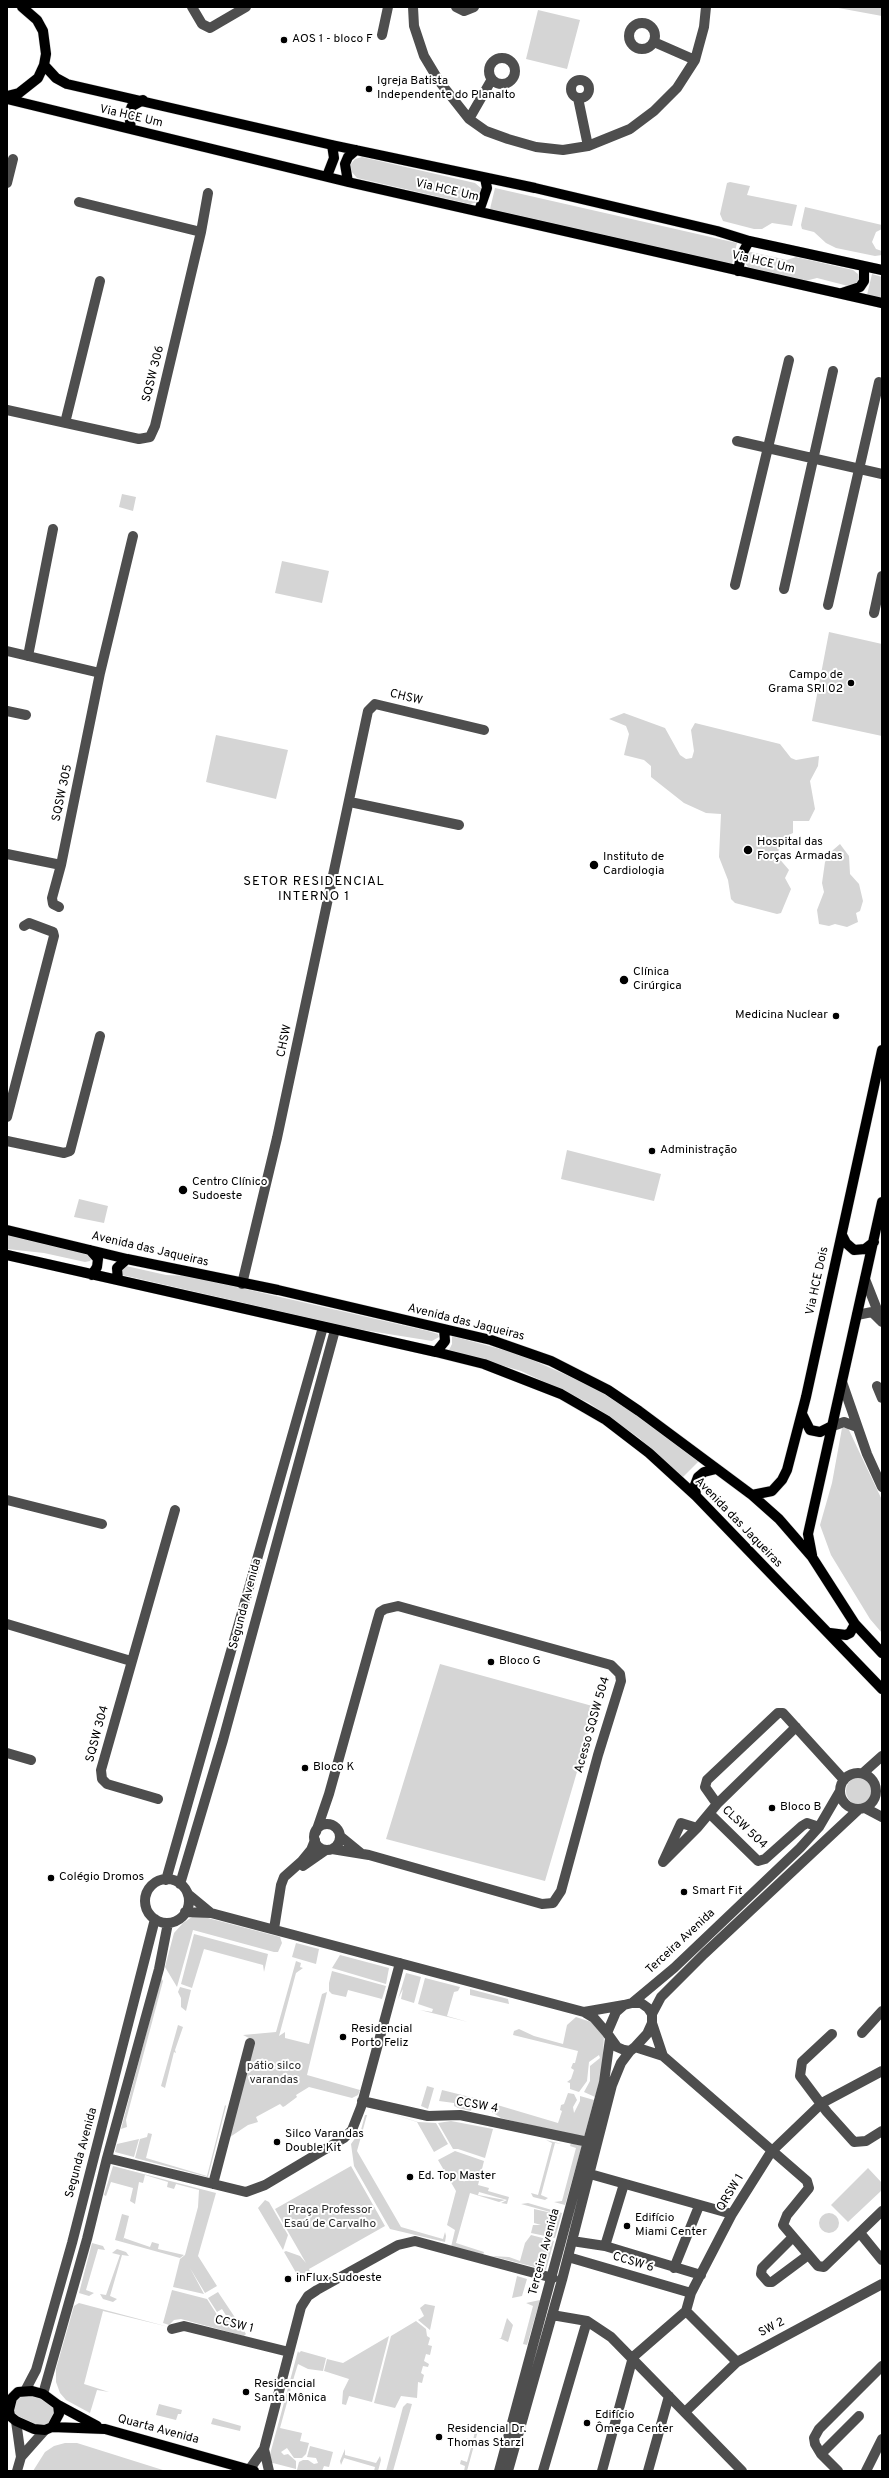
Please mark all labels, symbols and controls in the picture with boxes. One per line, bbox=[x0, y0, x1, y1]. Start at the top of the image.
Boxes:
place label: AOS 1 - bloco F bbox=[292, 33, 373, 47]
marker: AOS 1 - bloco F bbox=[279, 35, 289, 45]
place label: Igreja Batista Independente do Planalto bbox=[377, 75, 516, 103]
marker: Igreja Batista Independente do Planalto bbox=[364, 84, 374, 94]
street label: Via HCE Um bbox=[98, 103, 164, 131]
street label: Via HCE Um bbox=[414, 177, 480, 205]
street label: Via HCE Um bbox=[730, 249, 796, 277]
street label: SQSW 306 bbox=[140, 344, 168, 404]
place label: Campo de Grama SRI 02 bbox=[768, 669, 843, 697]
marker: Campo de Grama SRI 02 bbox=[846, 678, 856, 688]
street label: CHSW bbox=[388, 687, 424, 709]
street label: SQSW 305 bbox=[50, 763, 76, 823]
place label: Hospital das Forças Armadas bbox=[757, 836, 843, 864]
marker: Hospital das Forças Armadas bbox=[742, 844, 754, 856]
place label: Instituto de Cardiologia bbox=[603, 851, 664, 879]
marker: Instituto de Cardiologia bbox=[588, 859, 600, 871]
district label: SETOR RESIDENCIAL INTERNO 1 bbox=[243, 874, 385, 905]
place label: Clínica Cirúrgica bbox=[633, 966, 681, 994]
marker: Clínica Cirúrgica bbox=[618, 974, 630, 986]
place label: Medicina Nuclear bbox=[735, 1009, 828, 1023]
marker: Medicina Nuclear bbox=[831, 1011, 841, 1021]
street label: CHSW bbox=[275, 1023, 295, 1059]
place label: Administração bbox=[660, 1144, 737, 1158]
marker: Administração bbox=[647, 1146, 657, 1156]
place label: Centro Clínico Sudoeste bbox=[192, 1176, 267, 1204]
marker: Centro Clínico Sudoeste bbox=[177, 1184, 189, 1196]
street label: Avenida das Jaqueiras bbox=[90, 1230, 210, 1270]
street label: Via HCE Dois bbox=[804, 1246, 832, 1316]
street label: Avenida das Jaqueiras bbox=[406, 1302, 526, 1344]
street label: Avenida das Jaqueiras bbox=[691, 1475, 785, 1571]
street label: Segunda Avenida bbox=[227, 1557, 265, 1651]
place label: Bloco G bbox=[499, 1655, 541, 1669]
marker: Bloco G bbox=[486, 1657, 496, 1667]
street label: Acesso SQSW 504 bbox=[572, 1675, 614, 1775]
street label: SQSW 304 bbox=[84, 1704, 112, 1764]
place label: Bloco K bbox=[313, 1761, 354, 1775]
marker: Bloco K bbox=[300, 1763, 310, 1773]
place label: Bloco B bbox=[780, 1801, 821, 1815]
street label: CLSW 504 bbox=[718, 1803, 770, 1853]
marker: Bloco B bbox=[767, 1803, 777, 1813]
place label: Colégio Dromos bbox=[59, 1871, 144, 1885]
marker: Colégio Dromos bbox=[46, 1873, 56, 1883]
place label: Smart Fit bbox=[692, 1885, 742, 1899]
marker: Smart Fit bbox=[679, 1887, 689, 1897]
street label: Terceira Avenida bbox=[644, 1906, 718, 1978]
place label: Residencial Porto Feliz bbox=[351, 2023, 412, 2051]
marker: Residencial Porto Feliz bbox=[338, 2032, 348, 2042]
park label: pátio silco varandas bbox=[247, 2060, 301, 2088]
street label: CCSW 4 bbox=[455, 2095, 499, 2117]
street label: Segunda Avenida bbox=[63, 2106, 101, 2200]
place label: Silco Varandas Double Kit bbox=[285, 2128, 364, 2156]
marker: Silco Varandas Double Kit bbox=[272, 2137, 282, 2147]
place label: Ed. Top Master bbox=[418, 2170, 496, 2184]
marker: Ed. Top Master bbox=[405, 2172, 415, 2182]
street label: QRSW 1 bbox=[714, 2172, 748, 2214]
park label: Praça Professor Esaú de Carvalho bbox=[284, 2204, 376, 2232]
street label: Terceira Avenida bbox=[527, 2207, 563, 2297]
place label: Edifício Miami Center bbox=[635, 2212, 707, 2240]
marker: Edifício Miami Center bbox=[622, 2221, 632, 2231]
street label: CCSW 6 bbox=[611, 2250, 655, 2276]
place label: inFlux Sudoeste bbox=[296, 2272, 382, 2286]
marker: inFlux Sudoeste bbox=[283, 2274, 293, 2284]
street label: CCSW 1 bbox=[213, 2313, 255, 2337]
street label: SW 2 bbox=[757, 2315, 787, 2341]
place label: Residencial Santa Mônica bbox=[254, 2378, 326, 2406]
marker: Residencial Santa Mônica bbox=[241, 2387, 251, 2397]
place label: Edifício Ômega Center bbox=[595, 2409, 673, 2437]
street label: Quarta Avenida bbox=[116, 2412, 200, 2448]
marker: Edifício Ômega Center bbox=[582, 2418, 592, 2428]
place label: Residencial Dr. Thomas Starzl bbox=[447, 2423, 527, 2451]
marker: Residencial Dr. Thomas Starzl bbox=[434, 2432, 444, 2442]

